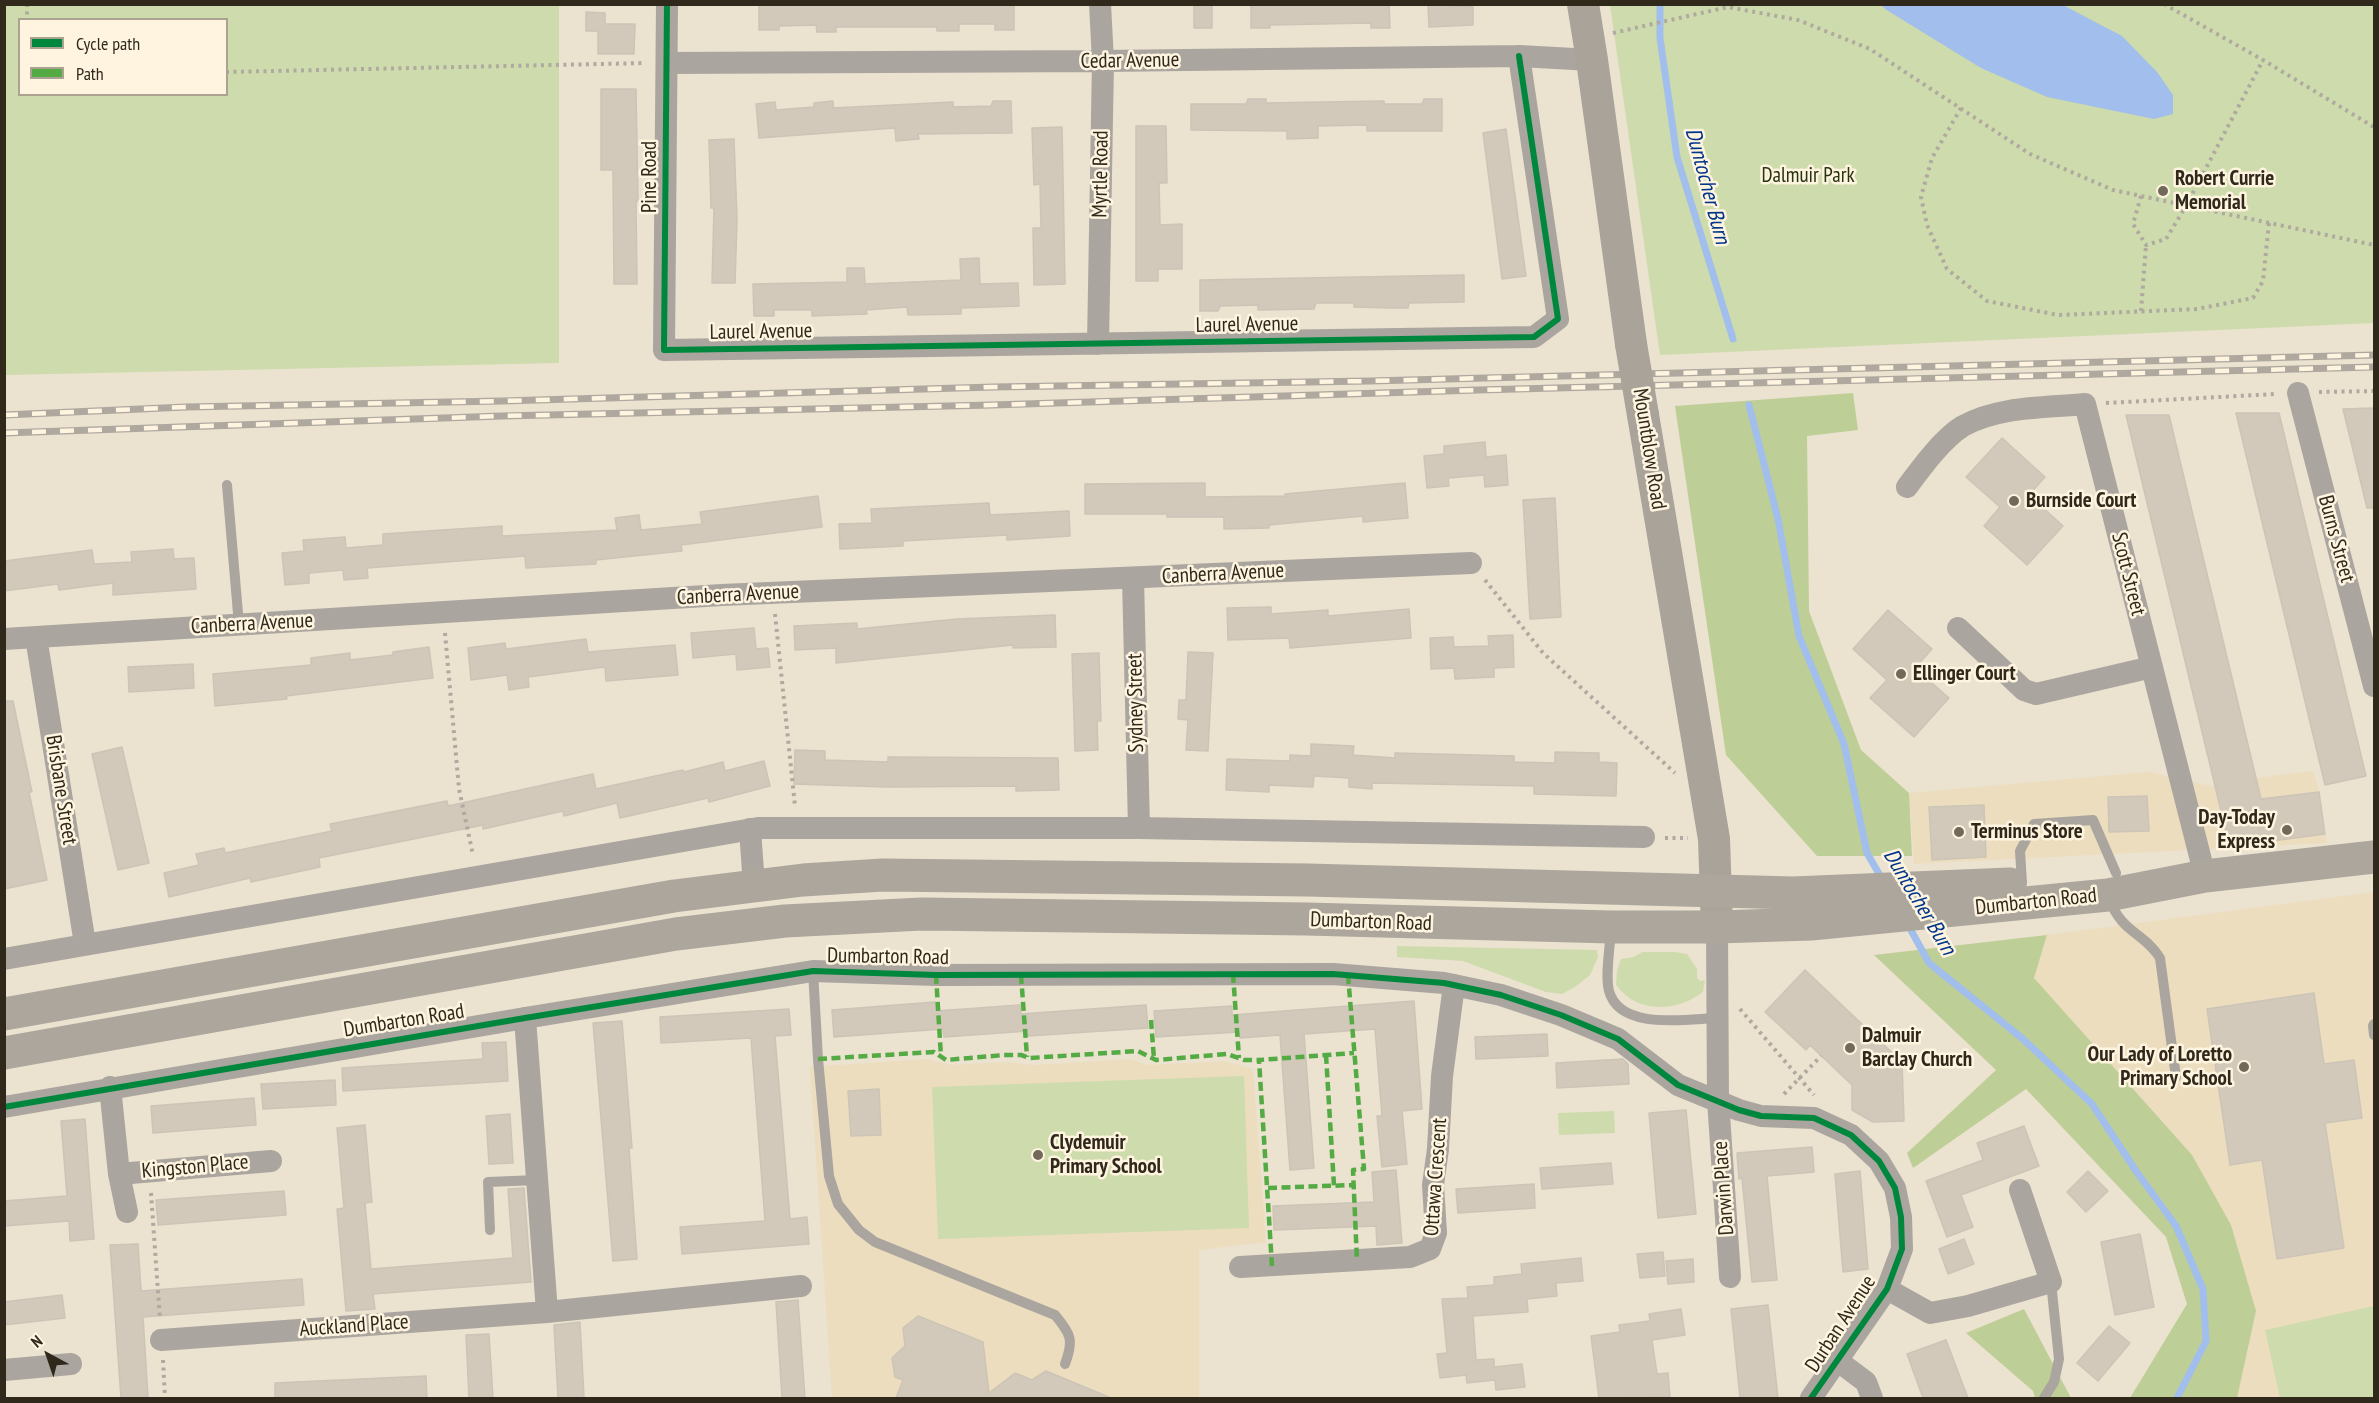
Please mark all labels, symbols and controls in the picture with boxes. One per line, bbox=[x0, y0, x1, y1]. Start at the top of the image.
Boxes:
legend bbox=[18, 18, 228, 96]
text: Cycle path bbox=[76, 32, 140, 55]
street label: Cedar Avenue bbox=[1081, 48, 1179, 74]
text: Path bbox=[76, 62, 104, 85]
water label: Duntocher Burn bbox=[1679, 125, 1735, 247]
street label: Myrtle Road bbox=[1088, 130, 1114, 218]
street label: Pine Road bbox=[637, 141, 663, 213]
park label: Dalmuir Park bbox=[1761, 163, 1855, 189]
place label: Robert Currie Memorial bbox=[2175, 166, 2274, 216]
marker: Robert Currie Memorial bbox=[2156, 184, 2170, 198]
street label: Laurel Avenue bbox=[1195, 312, 1299, 338]
street label: Laurel Avenue bbox=[709, 319, 813, 345]
street label: Mountblow Road bbox=[1627, 387, 1671, 511]
place label: Burnside Court bbox=[2026, 488, 2136, 514]
street label: Burns Street bbox=[2312, 493, 2360, 585]
marker: Burnside Court bbox=[2007, 494, 2021, 508]
street label: Scott Street bbox=[2106, 530, 2150, 618]
street label: Canberra Avenue bbox=[1161, 558, 1285, 590]
street label: Canberra Avenue bbox=[676, 579, 800, 611]
street label: Canberra Avenue bbox=[190, 608, 314, 640]
street label: Sydney Street bbox=[1123, 653, 1149, 753]
place label: Ellinger Court bbox=[1913, 661, 2016, 687]
marker: Ellinger Court bbox=[1894, 667, 1908, 681]
street label: Brisbane Street bbox=[40, 733, 82, 847]
place label: Day-Today Express bbox=[2198, 805, 2275, 855]
place label: Terminus Store bbox=[1971, 819, 2083, 845]
marker: Day-Today Express bbox=[2280, 823, 2294, 837]
marker: Terminus Store bbox=[1952, 825, 1966, 839]
water label: Duntocher Burn bbox=[1877, 844, 1961, 960]
street label: Dumbarton Road bbox=[1974, 883, 2098, 921]
street label: Dumbarton Road bbox=[1310, 907, 1432, 937]
street label: Dumbarton Road bbox=[827, 943, 949, 971]
street label: Dumbarton Road bbox=[342, 999, 466, 1043]
place label: Dalmuir Barclay Church bbox=[1862, 1023, 1972, 1073]
marker: Dalmuir Barclay Church bbox=[1843, 1041, 1857, 1055]
place label: Our Lady of Loretto Primary School bbox=[2088, 1042, 2232, 1092]
marker: Our Lady of Loretto Primary School bbox=[2237, 1060, 2251, 1074]
street label: Ottawa Crescent bbox=[1419, 1117, 1453, 1237]
place label: Clydemuir Primary School bbox=[1050, 1130, 1162, 1180]
street label: Darwin Place bbox=[1708, 1140, 1740, 1236]
marker: Clydemuir Primary School bbox=[1031, 1148, 1045, 1162]
street label: Kingston Place bbox=[141, 1150, 249, 1184]
street label: Durban Avenue bbox=[1800, 1271, 1882, 1377]
street label: Auckland Place bbox=[299, 1310, 409, 1342]
north arrow bbox=[18, 1325, 78, 1385]
text: N bbox=[27, 1331, 46, 1352]

